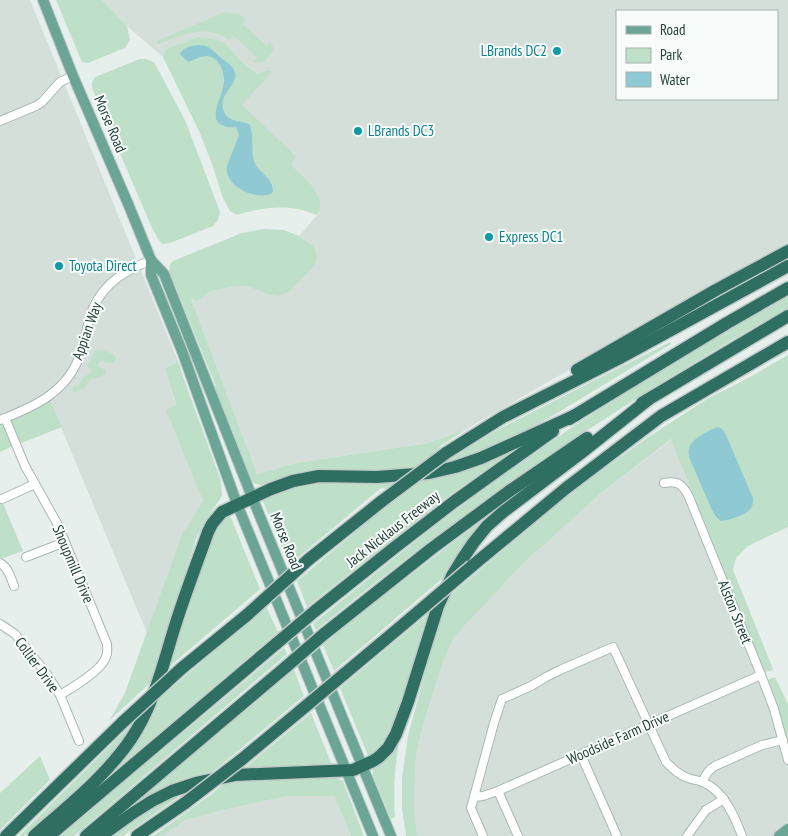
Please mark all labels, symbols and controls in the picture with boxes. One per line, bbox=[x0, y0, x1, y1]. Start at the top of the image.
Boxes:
legend bbox=[616, 10, 778, 100]
text: Road bbox=[660, 20, 686, 39]
place label: LBrands DC2 bbox=[481, 41, 547, 60]
marker: LBrands DC2 bbox=[551, 45, 563, 57]
text: Park bbox=[660, 45, 682, 64]
text: Water bbox=[660, 70, 691, 89]
street label: Morse Road bbox=[90, 92, 131, 155]
place label: LBrands DC3 bbox=[368, 121, 434, 140]
marker: LBrands DC3 bbox=[352, 125, 364, 137]
place label: Express DC1 bbox=[499, 227, 563, 246]
marker: Express DC1 bbox=[483, 231, 495, 243]
place label: Toyota Direct bbox=[69, 256, 137, 275]
marker: Toyota Direct bbox=[53, 260, 65, 272]
street label: Appian Way bbox=[67, 299, 106, 362]
street label: Jack Nicklaus Freeway bbox=[341, 486, 443, 572]
street label: Morse Road bbox=[266, 509, 307, 572]
street label: Shoupmill Drive bbox=[49, 522, 98, 606]
street label: Alston Street bbox=[714, 577, 757, 646]
street label: Collier Drive bbox=[11, 633, 64, 696]
street label: Woodside Farm Drive bbox=[564, 707, 672, 769]

